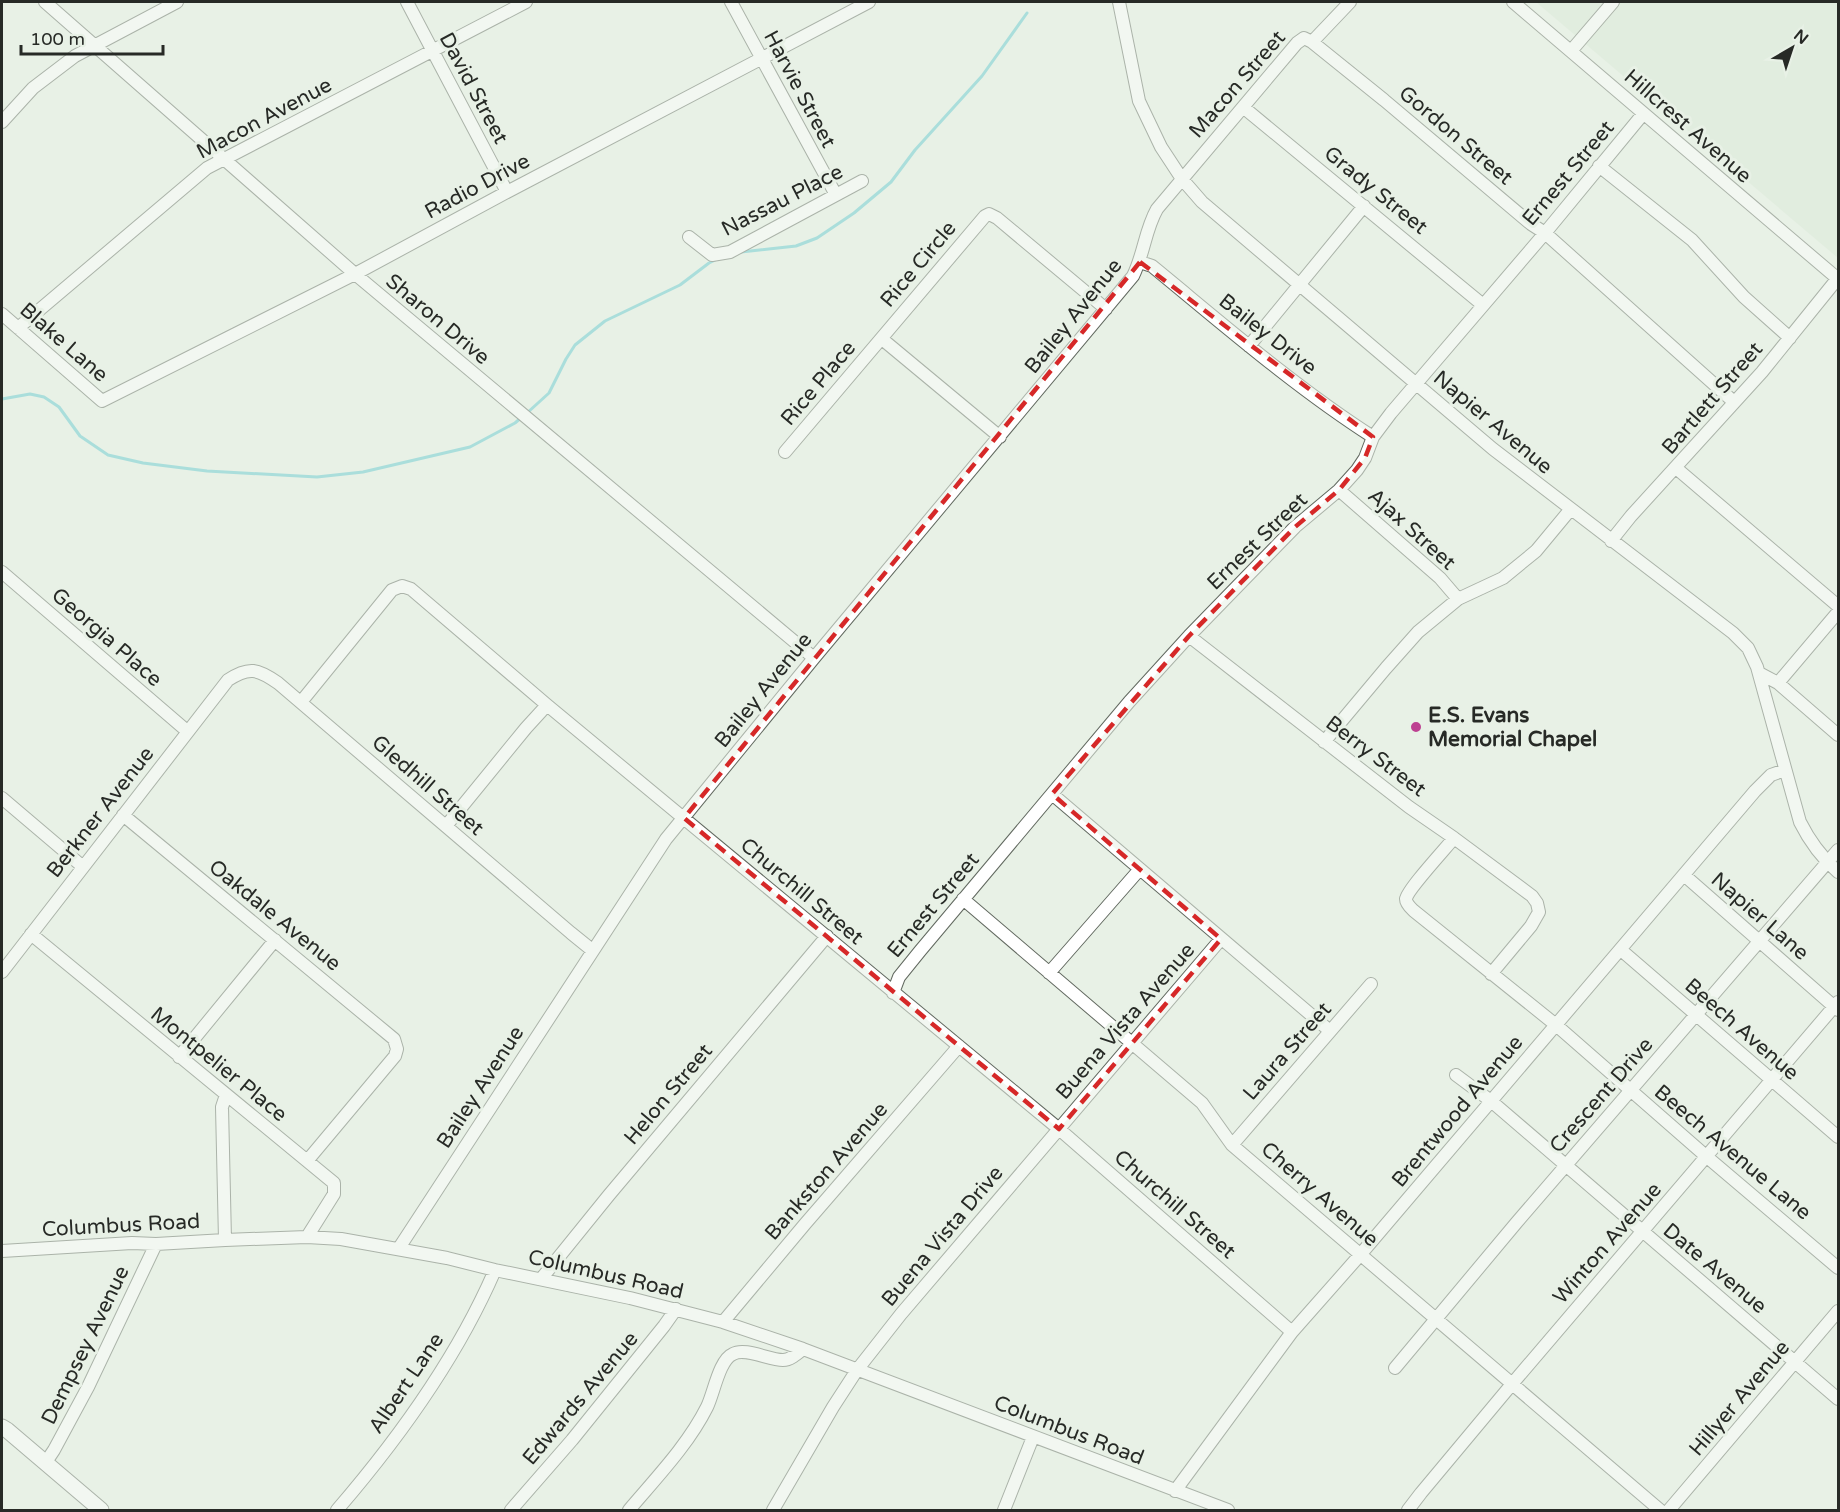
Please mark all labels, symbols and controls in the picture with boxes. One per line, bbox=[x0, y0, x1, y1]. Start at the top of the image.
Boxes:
scale bar bbox=[21, 18, 164, 56]
north arrow bbox=[1762, 18, 1822, 78]
street label: Macon Street bbox=[1184, 25, 1291, 143]
text: N bbox=[1790, 25, 1812, 49]
street label: Harvie Street bbox=[758, 26, 841, 152]
text: 100 m bbox=[30, 28, 85, 50]
street label: David Street bbox=[434, 28, 513, 148]
street label: Hillcrest Avenue bbox=[1619, 64, 1757, 189]
street label: Macon Avenue bbox=[192, 72, 336, 165]
street label: Gordon Street bbox=[1394, 81, 1518, 190]
street label: Ernest Street bbox=[1517, 116, 1620, 231]
street label: Grady Street bbox=[1319, 141, 1432, 240]
street label: Radio Drive bbox=[421, 148, 534, 225]
street label: Nassau Place bbox=[717, 159, 847, 242]
street label: Rice Circle bbox=[875, 216, 962, 312]
street label: Bailey Avenue bbox=[1019, 254, 1127, 379]
street label: Sharon Drive bbox=[381, 269, 495, 370]
street label: Bailey Drive bbox=[1214, 289, 1322, 380]
street label: Blake Lane bbox=[14, 297, 113, 388]
street label: Rice Place bbox=[776, 336, 861, 431]
street label: Bartlett Street bbox=[1657, 337, 1768, 460]
street label: Napier Avenue bbox=[1428, 365, 1557, 479]
street label: Ajax Street bbox=[1363, 483, 1461, 575]
street label: Ernest Street bbox=[1202, 487, 1313, 595]
street label: Georgia Place bbox=[46, 583, 167, 692]
street label: Bailey Avenue bbox=[709, 628, 817, 753]
place label: E.S. Evans Memorial Chapel bbox=[1428, 703, 1597, 752]
street label: Berry Street bbox=[1321, 711, 1431, 802]
marker: E.S. Evans Memorial Chapel bbox=[1409, 720, 1423, 734]
street label: Gledhill Street bbox=[367, 730, 489, 841]
street label: Berkner Avenue bbox=[42, 742, 159, 883]
street label: Churchill Street bbox=[735, 833, 868, 950]
street label: Ernest Street bbox=[882, 848, 985, 963]
street label: Oakdale Avenue bbox=[204, 854, 346, 976]
street label: Napier Lane bbox=[1706, 867, 1814, 966]
street label: Buena Vista Avenue bbox=[1051, 938, 1200, 1105]
street label: Beech Avenue bbox=[1680, 973, 1804, 1086]
street label: Laura Street bbox=[1238, 997, 1337, 1106]
street label: Montpelier Place bbox=[145, 1002, 292, 1127]
street label: Bailey Avenue bbox=[432, 1021, 529, 1153]
street label: Brentwood Avenue bbox=[1387, 1030, 1528, 1192]
street label: Crescent Drive bbox=[1544, 1032, 1658, 1158]
street label: Helon Street bbox=[619, 1039, 718, 1150]
street label: Beech Avenue Lane bbox=[1649, 1080, 1816, 1225]
street label: Bankston Avenue bbox=[760, 1097, 893, 1245]
street label: Cherry Avenue bbox=[1256, 1137, 1384, 1252]
street label: Churchill Street bbox=[1109, 1145, 1241, 1264]
street label: Buena Vista Drive bbox=[876, 1161, 1009, 1312]
street label: Winton Avenue bbox=[1548, 1177, 1667, 1309]
street label: Columbus Road bbox=[41, 1209, 201, 1242]
street label: Date Avenue bbox=[1658, 1218, 1772, 1319]
street label: Columbus Road bbox=[526, 1244, 686, 1305]
street label: Dempsey Avenue bbox=[36, 1262, 135, 1429]
street label: Edwards Avenue bbox=[517, 1326, 643, 1470]
street label: Albert Lane bbox=[364, 1328, 449, 1438]
street label: Hillyer Avenue bbox=[1684, 1335, 1795, 1461]
street label: Columbus Road bbox=[990, 1390, 1147, 1471]

